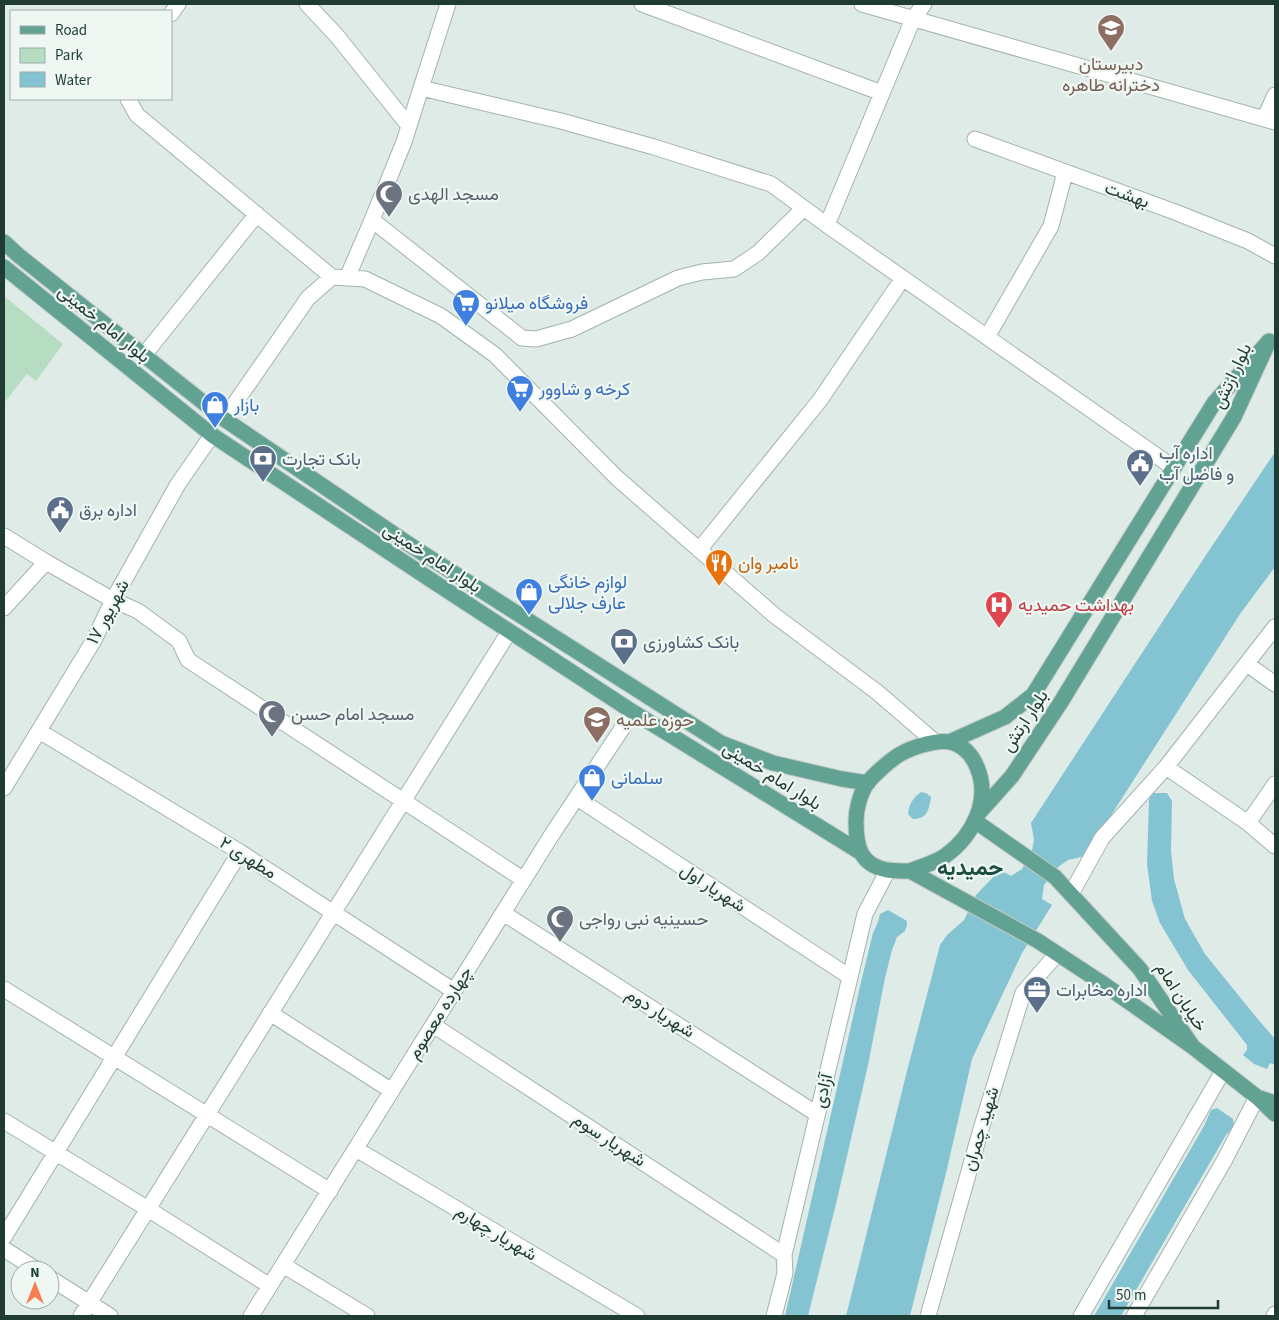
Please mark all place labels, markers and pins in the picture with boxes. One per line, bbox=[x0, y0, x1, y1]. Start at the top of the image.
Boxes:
school or university icon: دبیرستان دخترانه طاهره bbox=[1096, 13, 1126, 52]
place label: دبیرستان دخترانه طاهره bbox=[1062, 52, 1160, 98]
mosque icon: مسجد الهدی bbox=[374, 179, 404, 218]
place label: مسجد الهدی bbox=[408, 182, 499, 207]
supermarket icon: فروشگاه میلانو bbox=[451, 288, 481, 327]
place label: فروشگاه میلانو bbox=[485, 291, 588, 316]
supermarket icon: کرخه و شاوور bbox=[505, 374, 535, 413]
place label: کرخه و شاوور bbox=[538, 377, 630, 402]
shop icon: بازار bbox=[200, 390, 230, 429]
place label: بازار bbox=[233, 393, 259, 418]
place label: اداره آب و فاضل آب bbox=[1159, 441, 1234, 487]
bank icon: بانک تجارت bbox=[248, 444, 278, 483]
place label: بانک تجارت bbox=[282, 447, 361, 472]
public building icon: اداره آب و فاضل آب bbox=[1125, 448, 1155, 487]
public building icon: اداره برق bbox=[45, 495, 75, 534]
place label: اداره برق bbox=[79, 498, 137, 523]
restaurant icon: نامبر وان bbox=[704, 548, 734, 587]
place label: نامبر وان bbox=[738, 551, 799, 576]
place label: لوازم خانگی عارف جلالی bbox=[548, 570, 627, 616]
shop icon: لوازم خانگی عارف جلالی bbox=[514, 577, 544, 616]
hospital icon: بهداشت حمیدیه bbox=[984, 590, 1014, 629]
place label: بهداشت حمیدیه bbox=[1018, 593, 1134, 618]
bank icon: بانک کشاورزی bbox=[609, 627, 639, 666]
place label: بانک کشاورزی bbox=[643, 630, 739, 655]
mosque icon: مسجد امام حسن bbox=[257, 699, 287, 738]
place label: مسجد امام حسن bbox=[291, 702, 414, 727]
school or university icon: حوزه علمیه bbox=[582, 705, 612, 744]
place label: حوزه علمیه bbox=[616, 708, 694, 733]
shop icon: سلمانی bbox=[577, 763, 607, 802]
place label: سلمانی bbox=[611, 766, 663, 791]
mosque icon: حسینیه نبی رواجی bbox=[545, 904, 575, 943]
place label: حسینیه نبی رواجی bbox=[579, 907, 708, 932]
office icon: اداره مخابرات bbox=[1022, 975, 1052, 1014]
place label: اداره مخابرات bbox=[1056, 978, 1147, 1003]

